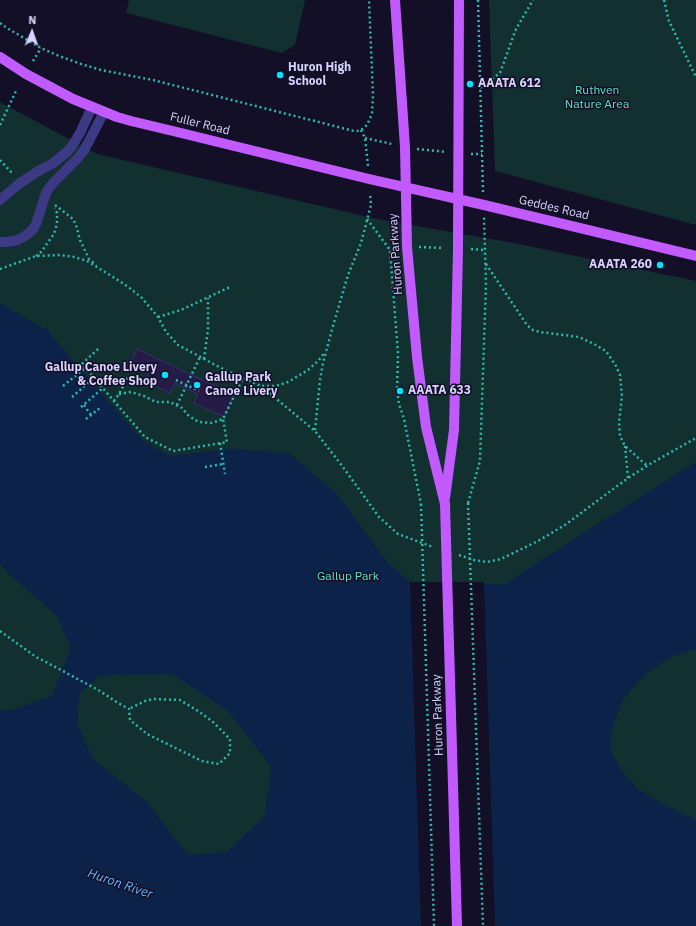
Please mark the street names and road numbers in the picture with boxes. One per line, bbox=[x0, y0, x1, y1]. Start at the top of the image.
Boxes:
street label: Fuller Road bbox=[169, 110, 231, 138]
street label: Geddes Road bbox=[517, 193, 591, 223]
street label: Huron Parkway bbox=[386, 213, 406, 295]
street label: Huron Parkway bbox=[429, 674, 447, 756]

